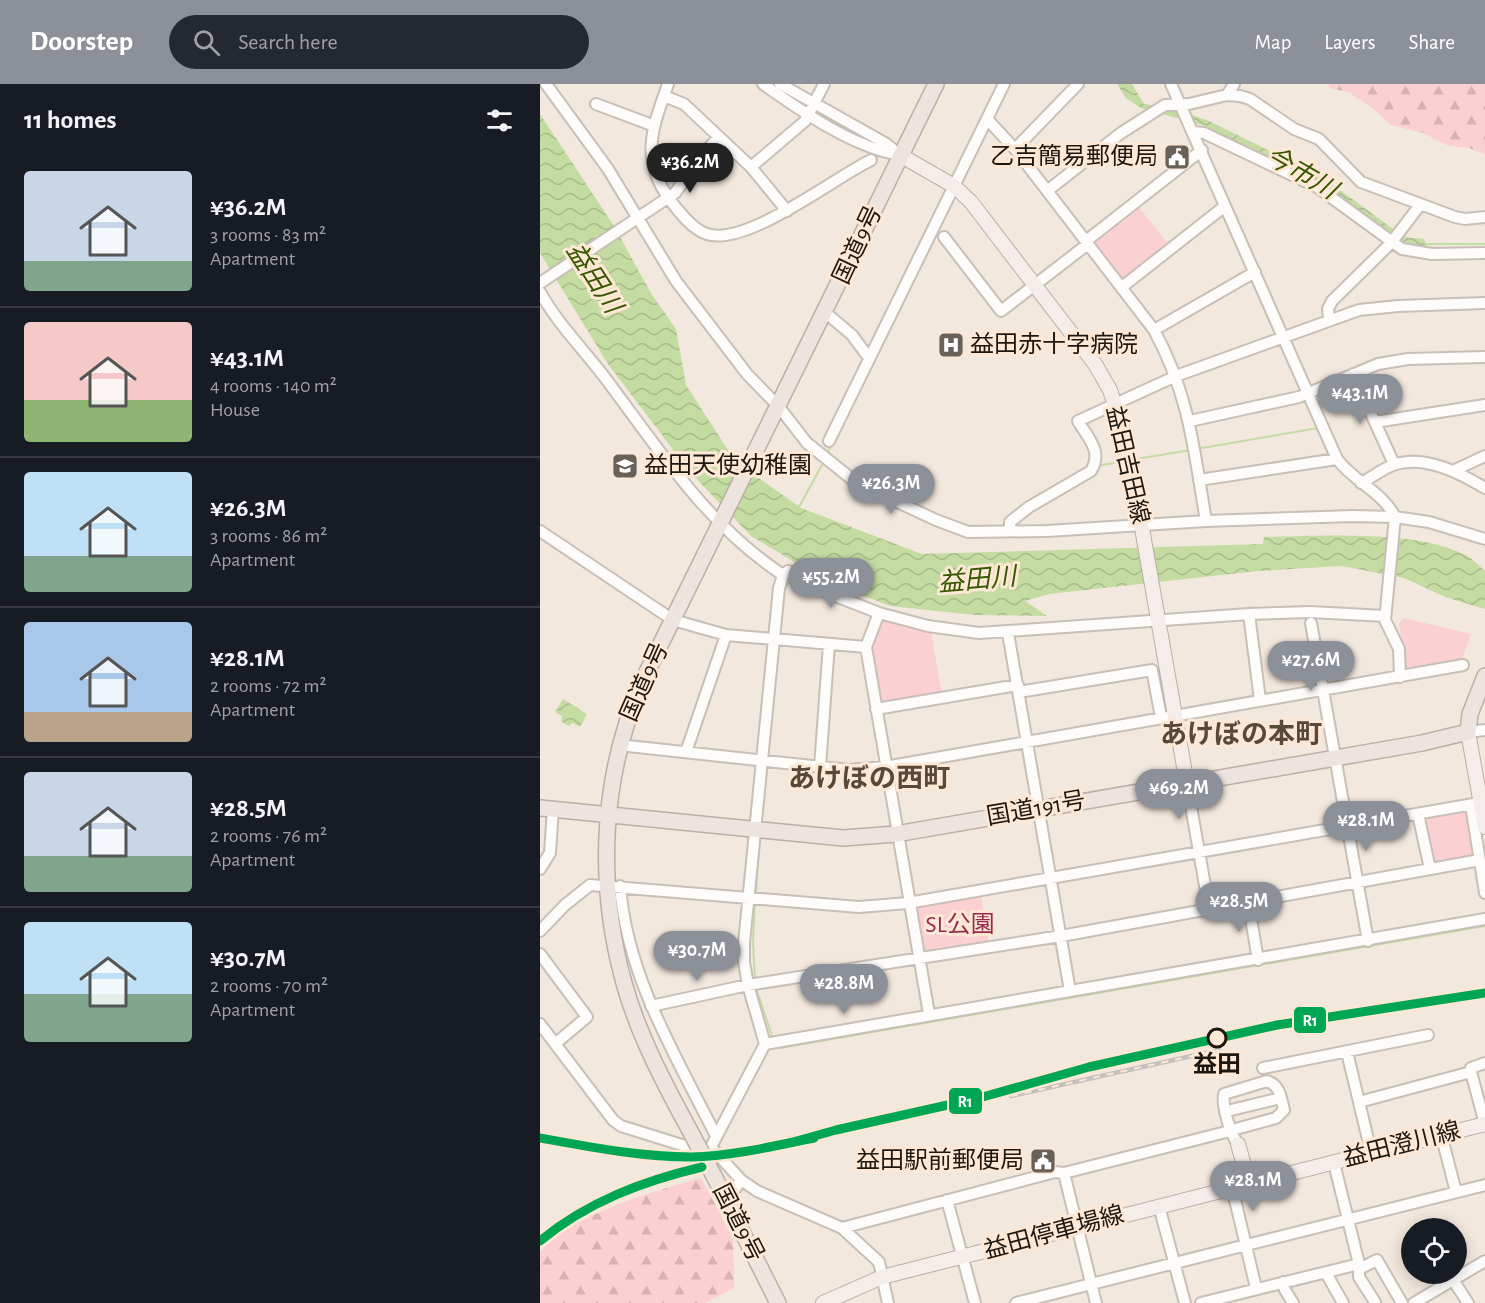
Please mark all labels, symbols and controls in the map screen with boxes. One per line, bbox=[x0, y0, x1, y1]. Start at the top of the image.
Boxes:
search box bbox=[169, 15, 589, 69]
icon: search bbox=[190, 26, 223, 59]
text: Doorstep bbox=[30, 28, 133, 56]
text: Search here bbox=[238, 31, 338, 53]
text: Map bbox=[1255, 32, 1291, 53]
text: Layers bbox=[1324, 32, 1375, 53]
text: Share bbox=[1408, 32, 1455, 53]
icon: filters bbox=[483, 104, 516, 137]
text: 11 homes bbox=[24, 107, 116, 133]
water label: 今市川 bbox=[1261, 141, 1344, 205]
public building icon: 乙吉簡易郵便局 bbox=[1162, 142, 1192, 172]
pin: ¥36.2M bbox=[641, 143, 739, 194]
place label: 乙吉簡易郵便局 bbox=[990, 143, 1158, 169]
text: ¥36.2M bbox=[661, 152, 719, 172]
text: ¥36.2M bbox=[210, 194, 286, 220]
icon: home bbox=[72, 195, 144, 267]
street label: 国道9号 bbox=[828, 201, 886, 288]
text: 3 rooms · 83 m² bbox=[210, 225, 326, 245]
water label: 益田川 bbox=[562, 238, 629, 320]
text: Apartment bbox=[210, 249, 295, 269]
hospital icon: 益田赤十字病院 bbox=[936, 330, 966, 360]
place label: 益田赤十字病院 bbox=[970, 331, 1138, 357]
text: ¥43.1M bbox=[210, 345, 284, 371]
icon: home bbox=[72, 346, 144, 418]
pin: ¥43.1M bbox=[1311, 374, 1409, 425]
text: 4 rooms · 140 m² bbox=[210, 376, 337, 396]
text: ¥43.1M bbox=[1332, 383, 1388, 403]
text: House bbox=[210, 400, 260, 420]
street label: 益田吉田線 bbox=[1102, 403, 1154, 526]
school or university icon: 益田天使幼稚園 bbox=[610, 451, 640, 481]
place label: 益田天使幼稚園 bbox=[644, 452, 812, 478]
pin: ¥26.3M bbox=[842, 464, 940, 515]
text: ¥26.3M bbox=[862, 473, 920, 493]
text: ¥26.3M bbox=[210, 495, 286, 521]
icon: home bbox=[72, 496, 144, 568]
text: 3 rooms · 86 m² bbox=[210, 526, 327, 546]
text: Apartment bbox=[210, 550, 295, 570]
pin: ¥55.2M bbox=[782, 558, 880, 609]
water label: 益田川 bbox=[937, 562, 1020, 596]
text: ¥55.2M bbox=[802, 567, 860, 587]
street label: 国道9号 bbox=[615, 638, 673, 725]
pin: ¥27.6M bbox=[1262, 641, 1360, 692]
text: ¥28.1M bbox=[210, 645, 285, 671]
icon: home bbox=[72, 646, 144, 718]
text: ¥27.6M bbox=[1282, 650, 1340, 670]
text: 2 rooms · 72 m² bbox=[210, 676, 327, 696]
text: Apartment bbox=[210, 700, 295, 720]
district label: あけぼの本町 bbox=[1160, 719, 1322, 748]
district label: あけぼの西町 bbox=[788, 764, 950, 792]
pin: ¥69.2M bbox=[1130, 769, 1228, 820]
text: ¥69.2M bbox=[1149, 778, 1209, 798]
street label: 国道191号 bbox=[984, 787, 1087, 829]
text: ¥28.5M bbox=[210, 795, 287, 821]
icon: home bbox=[72, 796, 144, 868]
pin: ¥28.1M bbox=[1317, 801, 1415, 852]
text: ¥28.1M bbox=[1337, 810, 1395, 830]
text: 2 rooms · 76 m² bbox=[210, 826, 327, 846]
text: Apartment bbox=[210, 850, 295, 870]
pin: ¥28.5M bbox=[1190, 882, 1288, 933]
text: ¥28.5M bbox=[1210, 891, 1268, 911]
park label: SL公園 bbox=[925, 912, 995, 937]
pin: ¥30.7M bbox=[648, 931, 746, 982]
text: ¥30.7M bbox=[668, 940, 726, 960]
text: ¥30.7M bbox=[210, 945, 286, 971]
icon: home bbox=[72, 946, 144, 1018]
pin: ¥28.8M bbox=[795, 964, 893, 1015]
text: ¥28.8M bbox=[814, 973, 874, 993]
text: 2 rooms · 70 m² bbox=[210, 976, 328, 996]
text: Apartment bbox=[210, 1000, 295, 1020]
line badge: R1 bbox=[1293, 1006, 1327, 1034]
text: R1 bbox=[1302, 1013, 1318, 1029]
marker: 益田 bbox=[1207, 1028, 1227, 1048]
place label: 益田 bbox=[1193, 1051, 1241, 1077]
line badge: R1 bbox=[948, 1087, 983, 1115]
text: R1 bbox=[957, 1094, 973, 1110]
street label: 益田澄川線 bbox=[1340, 1117, 1463, 1171]
public building icon: 益田駅前郵便局 bbox=[1028, 1146, 1058, 1176]
place label: 益田駅前郵便局 bbox=[856, 1147, 1024, 1173]
pin: ¥28.1M bbox=[1204, 1161, 1302, 1212]
text: ¥28.1M bbox=[1224, 1170, 1282, 1190]
street label: 国道9号 bbox=[708, 1180, 769, 1266]
street label: 益田停車場線 bbox=[981, 1201, 1127, 1263]
map controls bbox=[1401, 1218, 1467, 1284]
button: locate bbox=[1401, 1218, 1467, 1284]

